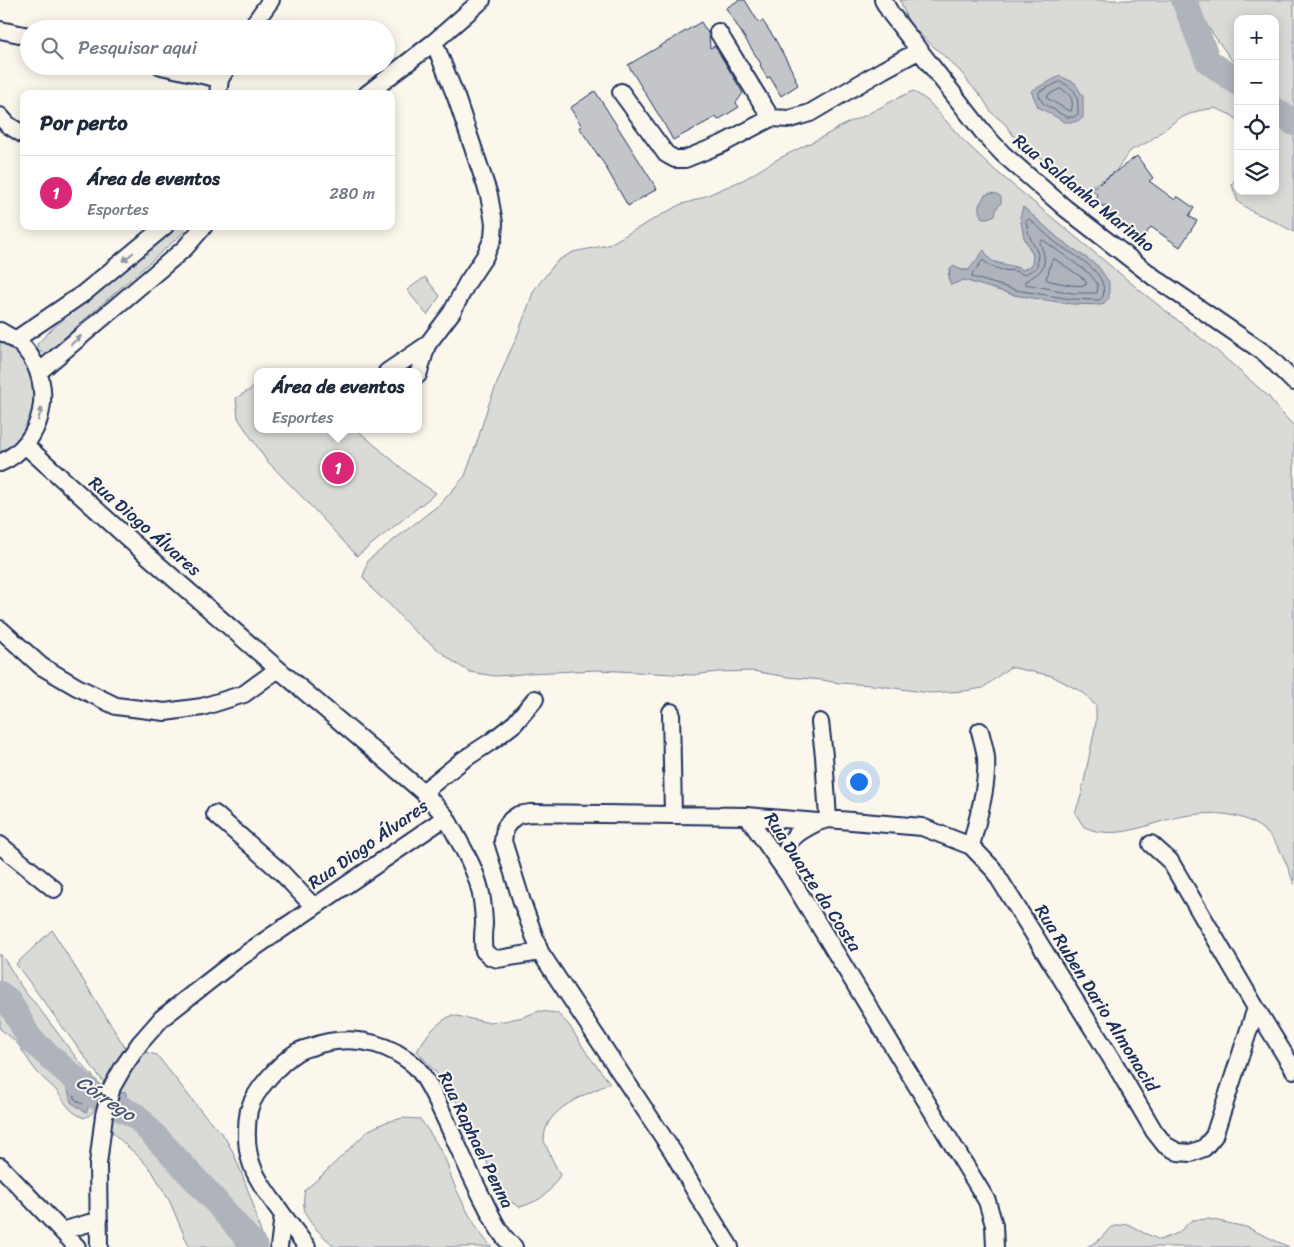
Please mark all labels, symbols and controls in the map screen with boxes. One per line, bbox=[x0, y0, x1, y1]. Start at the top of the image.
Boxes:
map controls bbox=[1234, 15, 1279, 195]
button: + bbox=[1234, 15, 1279, 60]
search box bbox=[20, 20, 395, 75]
text: Pesquisar aqui bbox=[78, 31, 197, 64]
icon: search bbox=[38, 34, 66, 62]
button: − bbox=[1234, 60, 1279, 105]
text: Por perto bbox=[40, 104, 128, 142]
button: locate bbox=[1234, 105, 1279, 150]
street label: Rua Saldanha Marinho bbox=[1006, 125, 1162, 261]
button: layers bbox=[1234, 150, 1279, 195]
text: Área de eventos bbox=[87, 162, 220, 195]
text: 1 bbox=[53, 179, 59, 208]
text: 280 m bbox=[330, 179, 375, 208]
text: Esportes bbox=[87, 195, 149, 224]
one-way arrow bbox=[121, 252, 134, 263]
one-way arrow bbox=[69, 334, 81, 346]
popup bbox=[254, 368, 422, 433]
text: Área de eventos bbox=[272, 370, 404, 403]
text: Esportes bbox=[272, 403, 334, 432]
one-way arrow bbox=[37, 406, 45, 421]
pin: 1 bbox=[322, 449, 354, 487]
street label: Rua Diogo Álvares bbox=[81, 468, 209, 585]
your location bbox=[846, 769, 872, 795]
street label: Rua Diogo Álvares bbox=[301, 790, 436, 898]
street label: Rua Duarte da Costa bbox=[756, 805, 871, 959]
street label: Rua Ruben Dario Almonacid bbox=[1026, 898, 1169, 1100]
water label: Córrego bbox=[69, 1066, 144, 1131]
street label: Rua Raphael Penna bbox=[429, 1066, 523, 1214]

